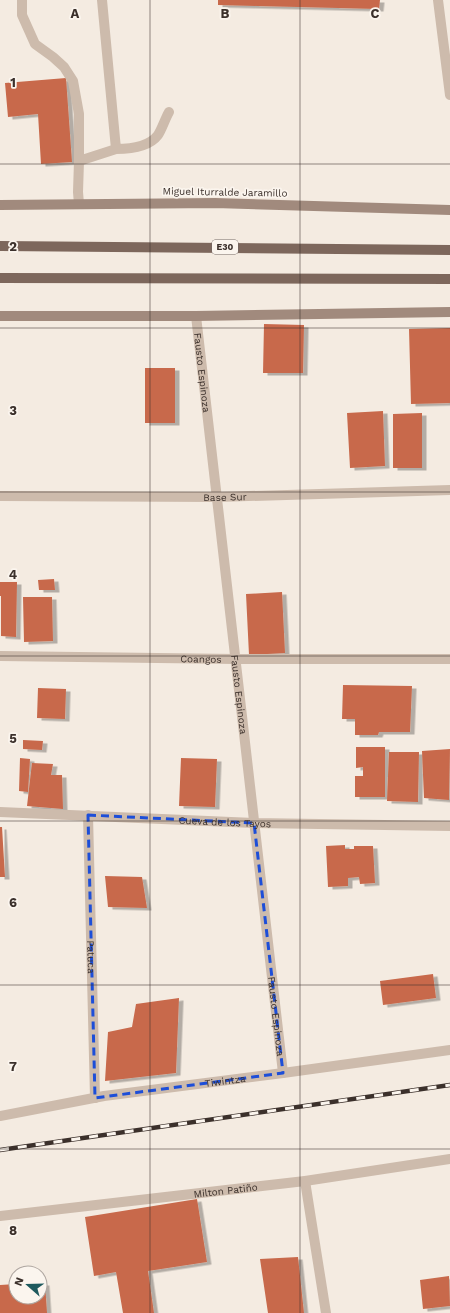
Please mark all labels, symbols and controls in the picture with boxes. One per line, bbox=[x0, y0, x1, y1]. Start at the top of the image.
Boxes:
text: A bbox=[71, 6, 80, 21]
text: B bbox=[221, 6, 230, 21]
text: C bbox=[371, 6, 380, 21]
text: 1 bbox=[10, 75, 16, 90]
street label: Miguel Iturralde Jaramillo bbox=[162, 185, 288, 199]
text: 2 bbox=[9, 239, 17, 254]
road number: E30 bbox=[212, 240, 238, 254]
street label: Fausto Espinoza bbox=[192, 332, 213, 413]
text: 3 bbox=[9, 403, 17, 418]
street label: Base Sur bbox=[203, 491, 247, 503]
text: 4 bbox=[9, 567, 18, 582]
street label: Coangos bbox=[180, 653, 222, 664]
street label: Fausto Espinoza bbox=[229, 654, 250, 735]
text: 5 bbox=[9, 731, 17, 746]
street label: Cueva de los Tayos bbox=[178, 814, 271, 829]
text: 6 bbox=[9, 895, 17, 910]
street label: Patuca bbox=[86, 940, 97, 974]
street label: Fausto Espinoza bbox=[266, 976, 287, 1057]
text: 7 bbox=[9, 1059, 17, 1074]
street label: Tiwintza bbox=[204, 1072, 246, 1089]
street label: Milton Patiño bbox=[193, 1181, 258, 1199]
text: 8 bbox=[9, 1223, 17, 1238]
north arrow bbox=[8, 1265, 48, 1305]
text: N bbox=[12, 1276, 27, 1288]

